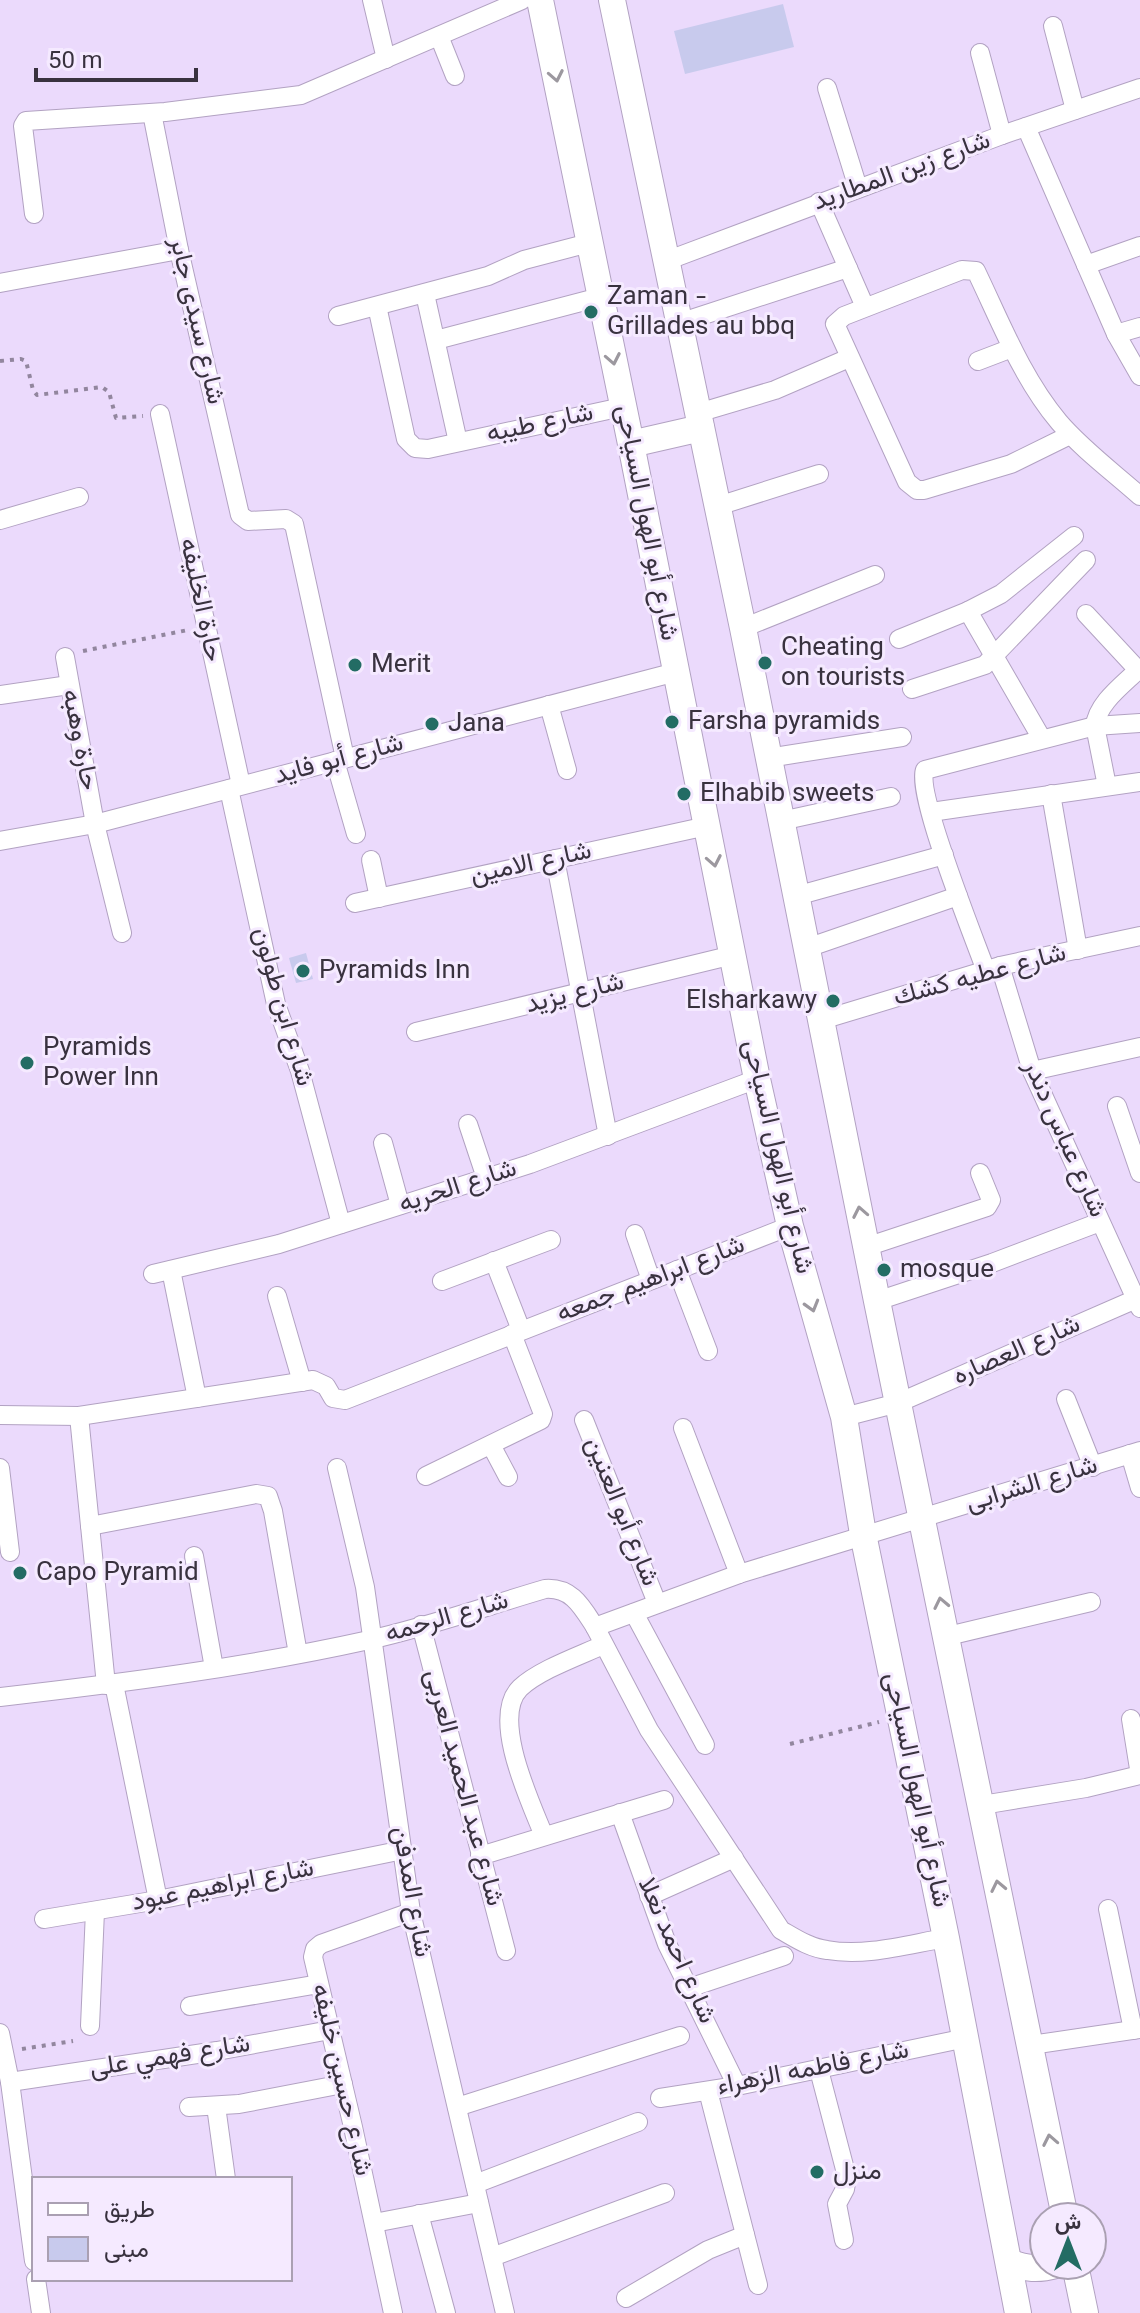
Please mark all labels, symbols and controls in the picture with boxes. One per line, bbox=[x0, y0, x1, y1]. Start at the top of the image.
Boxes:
scale bar bbox=[36, 32, 196, 82]
text: 50 m bbox=[48, 43, 102, 81]
one-way arrow bbox=[546, 70, 563, 83]
street label: شارع زين المطاريد bbox=[807, 121, 997, 223]
street label: شارع سيدى جابر bbox=[157, 232, 235, 409]
place label: Zaman - Grillades au bbq bbox=[607, 277, 795, 348]
marker: Zaman - Grillades au bbq bbox=[582, 303, 600, 321]
one-way arrow bbox=[603, 352, 620, 365]
street label: شارع طيبه bbox=[483, 393, 597, 455]
street label: شارع أبو الهول السياحى bbox=[603, 402, 689, 644]
street label: حارة الخليفه bbox=[167, 534, 233, 666]
place label: Cheating on tourists bbox=[781, 628, 905, 699]
place label: Merit bbox=[371, 645, 431, 686]
marker: Cheating on tourists bbox=[756, 654, 774, 672]
marker: Merit bbox=[346, 656, 364, 674]
street label: حارة وهبه bbox=[49, 686, 109, 794]
place label: Farsha pyramids bbox=[688, 702, 880, 743]
place label: Jana bbox=[448, 704, 505, 745]
marker: Farsha pyramids bbox=[663, 713, 681, 731]
marker: Jana bbox=[423, 715, 441, 733]
street label: شارع أبو فايد bbox=[270, 723, 408, 797]
place label: Elhabib sweets bbox=[700, 774, 875, 815]
marker: Elhabib sweets bbox=[675, 785, 693, 803]
street label: شارع الامين bbox=[467, 831, 595, 897]
one-way arrow bbox=[705, 853, 722, 867]
street label: شارع ابن طولون bbox=[240, 923, 324, 1091]
street label: شارع عطيه كشك bbox=[889, 933, 1071, 1019]
place label: Pyramids Inn bbox=[319, 951, 470, 992]
marker: Pyramids Inn bbox=[294, 962, 312, 980]
street label: شارع يزيد bbox=[521, 962, 629, 1026]
place label: Elsharkawy bbox=[686, 981, 817, 1022]
marker: Elsharkawy bbox=[824, 992, 842, 1010]
place label: Pyramids Power Inn bbox=[43, 1028, 159, 1099]
street label: شارع أبو الهول السياحى bbox=[730, 1036, 824, 1278]
street label: شارع عباس دندر bbox=[1011, 1053, 1117, 1225]
marker: Pyramids Power Inn bbox=[18, 1054, 36, 1072]
street label: شارع الحريه bbox=[394, 1149, 522, 1225]
one-way arrow bbox=[852, 1205, 869, 1219]
street label: شارع ابراهيم جمعه bbox=[551, 1225, 751, 1335]
place label: mosque bbox=[900, 1250, 994, 1291]
marker: mosque bbox=[875, 1261, 893, 1279]
one-way arrow bbox=[803, 1298, 820, 1312]
street label: شارع العصاره bbox=[947, 1305, 1087, 1397]
street label: شارع أبو العنين bbox=[572, 1431, 670, 1593]
street label: شارع الشرابى bbox=[961, 1446, 1103, 1524]
place label: Capo Pyramid bbox=[36, 1553, 199, 1594]
marker: Capo Pyramid bbox=[11, 1564, 29, 1582]
street label: شارع الرحمه bbox=[380, 1581, 514, 1655]
one-way arrow bbox=[933, 1597, 950, 1611]
street label: شارع عبد الحميد العربى bbox=[412, 1665, 514, 1911]
street label: شارع أبو الهول السياحى bbox=[871, 1669, 961, 1911]
street label: شارع المدفن bbox=[379, 1823, 443, 1961]
street label: شارع ابراهيم عبود bbox=[128, 1848, 318, 1924]
street label: شارع احمد نعلا bbox=[625, 1871, 727, 2031]
one-way arrow bbox=[991, 1879, 1008, 1892]
street label: شارع حسين خليفه bbox=[299, 1980, 383, 2180]
street label: شارع فهمي على bbox=[87, 2024, 253, 2090]
street label: شارع فاطمه الزهراء bbox=[714, 2030, 912, 2108]
one-way arrow bbox=[1042, 2134, 1059, 2148]
place label: منزل bbox=[833, 2152, 882, 2193]
marker: منزل bbox=[808, 2163, 826, 2181]
legend bbox=[32, 2177, 292, 2281]
text: طريق bbox=[104, 2192, 155, 2230]
north arrow bbox=[1028, 2201, 1108, 2281]
text: ش bbox=[1055, 2206, 1081, 2241]
text: مبنى bbox=[104, 2232, 149, 2270]

